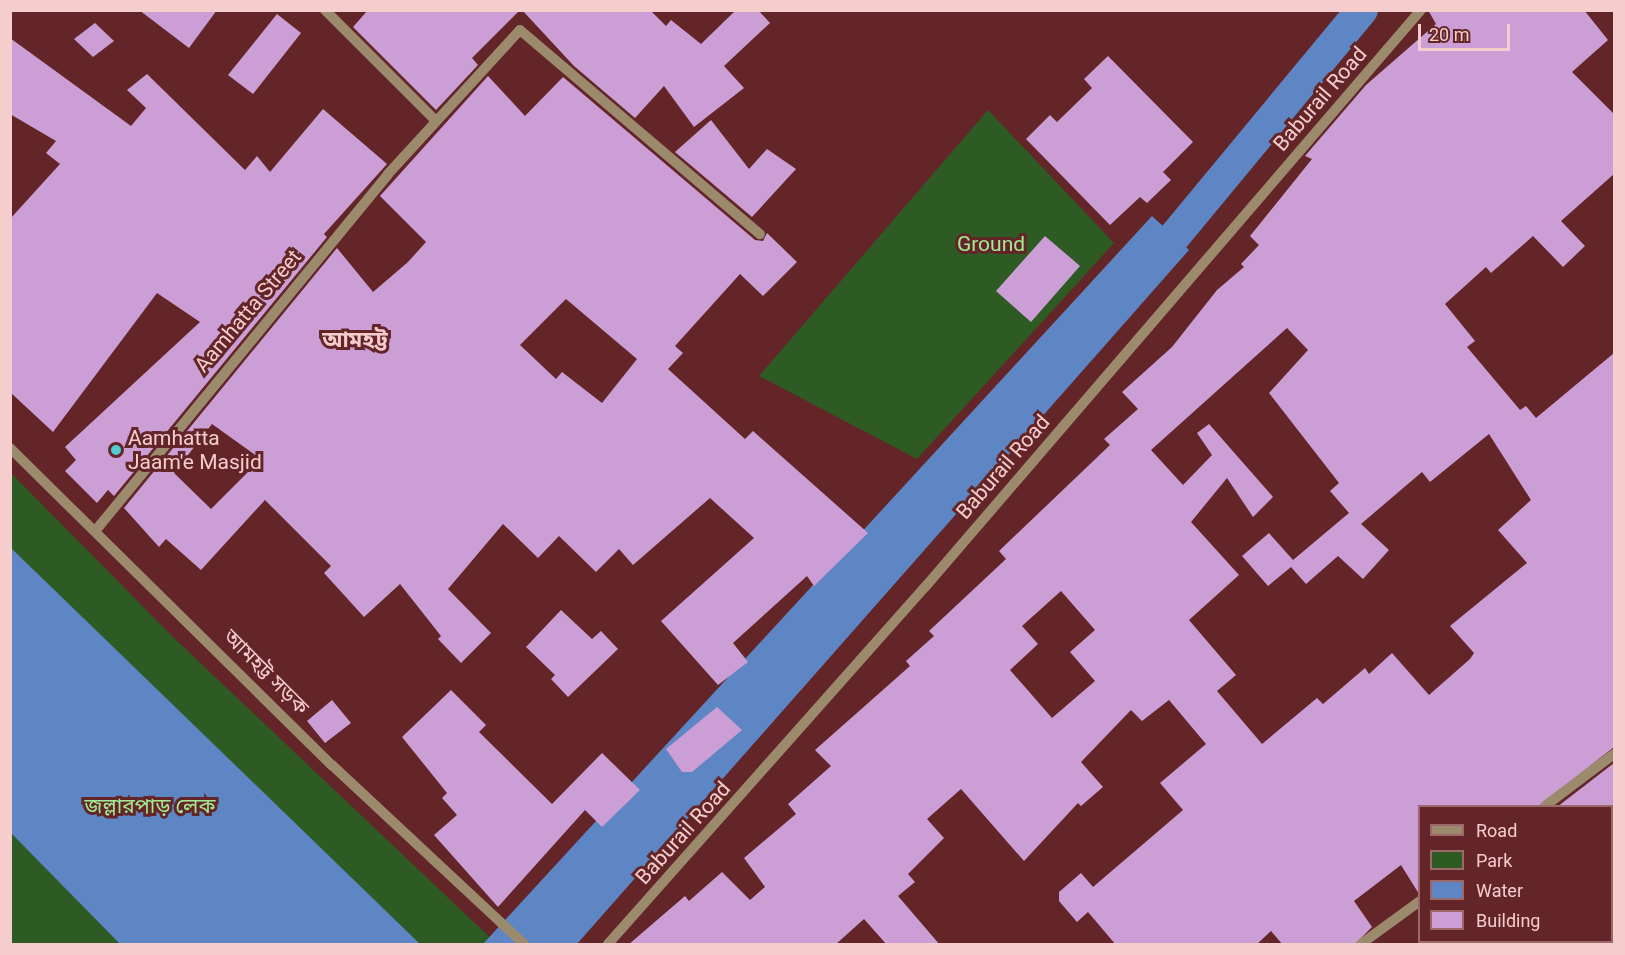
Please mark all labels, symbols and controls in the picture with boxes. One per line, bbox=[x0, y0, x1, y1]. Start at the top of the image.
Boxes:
scale bar bbox=[1421, 12, 1512, 50]
text: 20 m bbox=[1429, 24, 1469, 45]
street label: Baburail Road bbox=[1268, 42, 1372, 156]
park label: Ground bbox=[957, 231, 1025, 257]
street label: Aamhatta Street bbox=[189, 245, 307, 377]
district label: আমহট্ট bbox=[322, 327, 388, 353]
street label: Baburail Road bbox=[951, 410, 1055, 524]
place label: Aamhatta Jaam'e Masjid bbox=[128, 425, 262, 475]
marker: Aamhatta Jaam'e Masjid bbox=[109, 443, 123, 457]
street label: আমহট্ট সড়ক bbox=[218, 624, 314, 720]
street label: Baburail Road bbox=[630, 776, 736, 890]
park label: জল্লারপাড় লেক bbox=[85, 793, 215, 819]
legend bbox=[1418, 805, 1613, 943]
text: Road bbox=[1476, 820, 1517, 841]
text: Park bbox=[1476, 850, 1512, 871]
text: Water bbox=[1476, 880, 1523, 901]
text: Building bbox=[1476, 910, 1540, 931]

